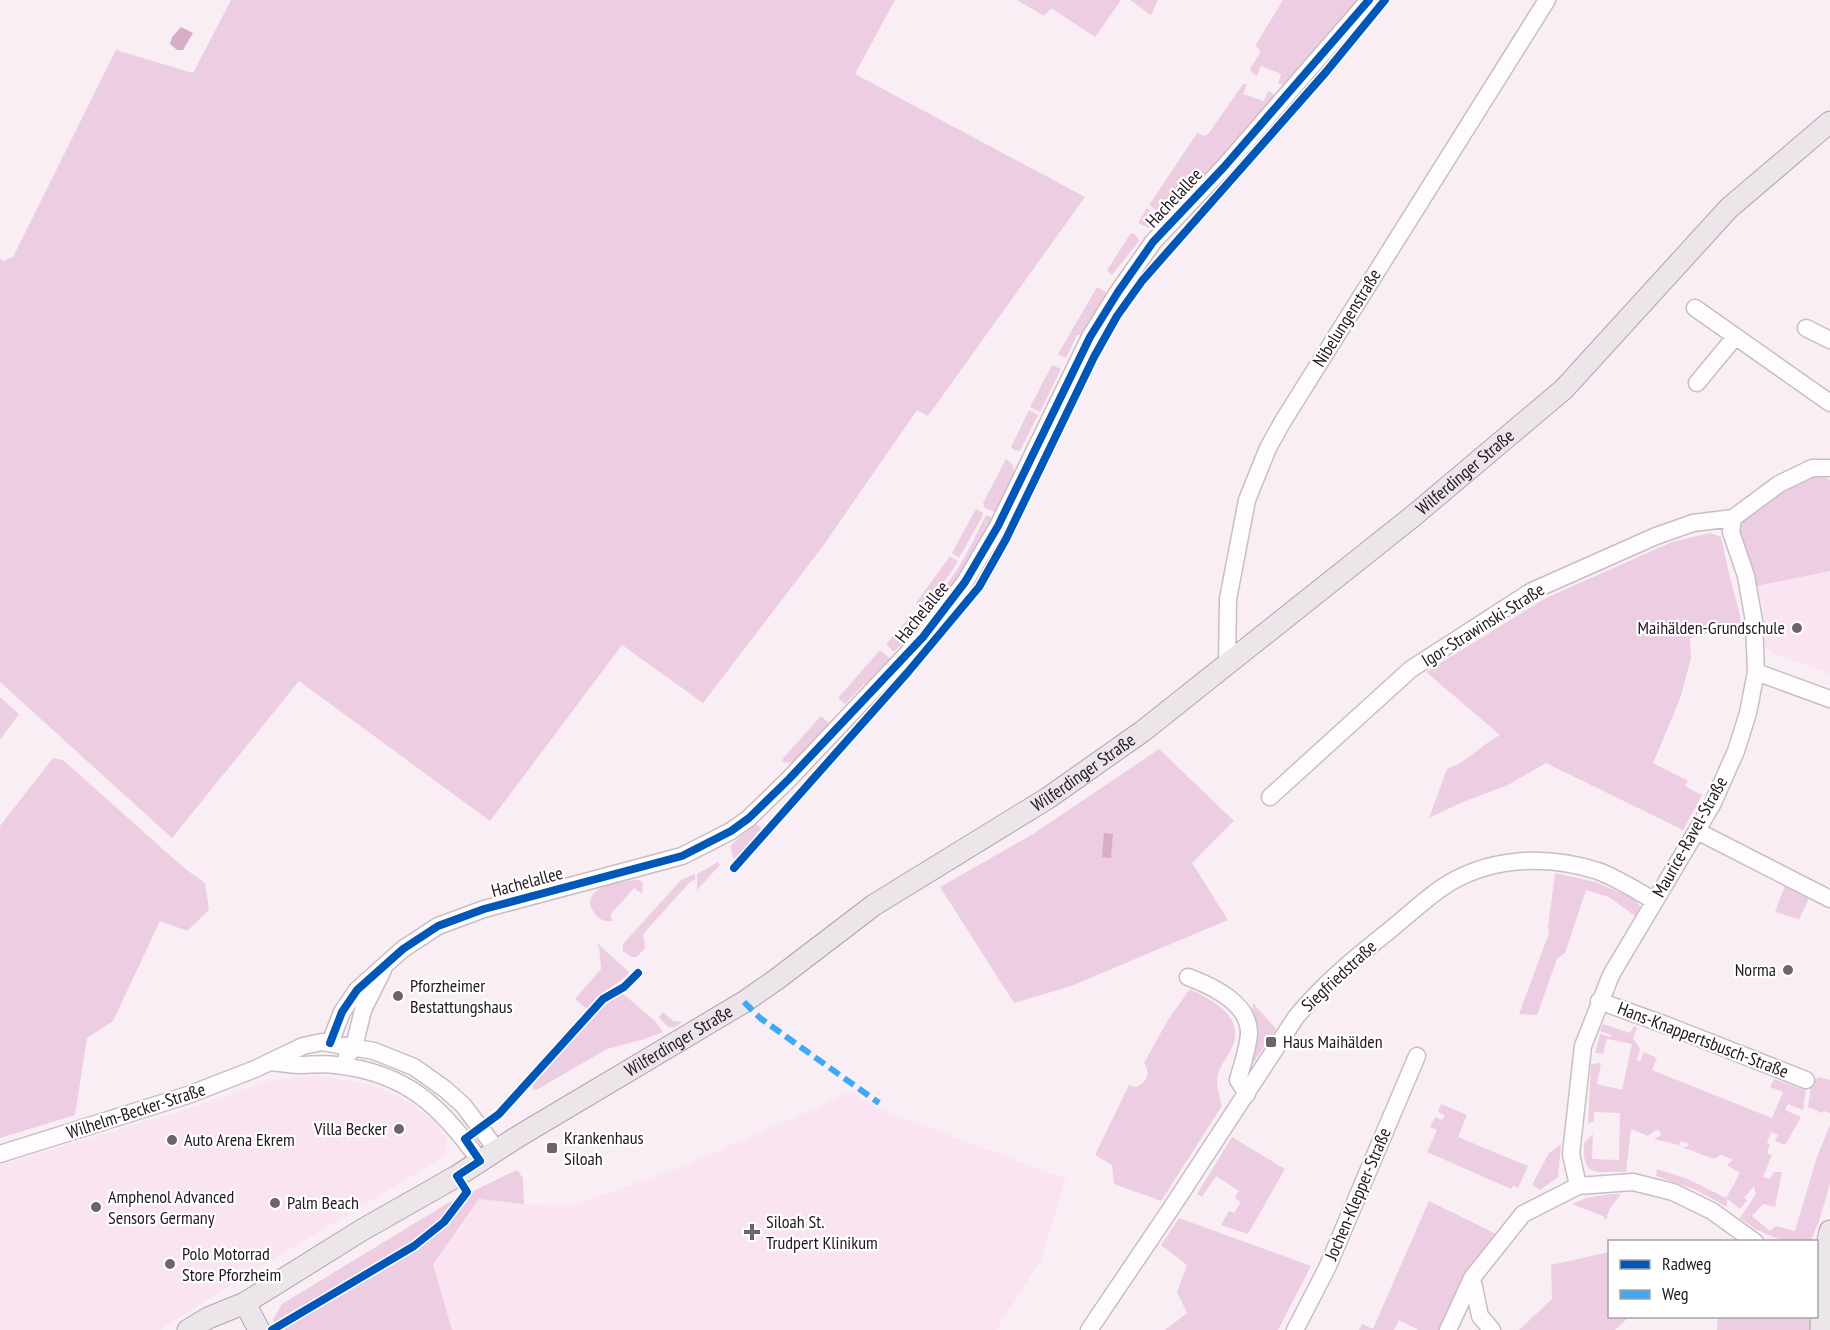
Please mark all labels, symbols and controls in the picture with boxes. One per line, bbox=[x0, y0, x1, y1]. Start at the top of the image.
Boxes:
street label: Hachelallee bbox=[1140, 163, 1207, 232]
street label: Nibelungenstraße bbox=[1307, 264, 1386, 371]
street label: Wilferdinger Straße bbox=[1411, 424, 1519, 520]
street label: Hachelallee bbox=[890, 576, 954, 647]
street label: Igor-Strawinski-Straße bbox=[1417, 578, 1548, 672]
place label: Maihälden-Grundschule bbox=[1638, 616, 1785, 639]
marker: Maihälden-Grundschule bbox=[1790, 621, 1804, 635]
street label: Wilferdinger Straße bbox=[1027, 728, 1140, 817]
street label: Maurice-Ravel-Straße bbox=[1647, 772, 1732, 901]
street label: Hachelallee bbox=[489, 861, 565, 902]
street label: Siegfriedstraße bbox=[1296, 935, 1381, 1016]
place label: Norma bbox=[1735, 958, 1776, 981]
marker: Norma bbox=[1781, 963, 1795, 977]
place label: Pforzheimer Bestattungshaus bbox=[410, 974, 513, 1018]
marker: Pforzheimer Bestattungshaus bbox=[391, 989, 405, 1003]
street label: Hans-Knappertsbusch-Straße bbox=[1614, 996, 1792, 1083]
street label: Wilferdinger Straße bbox=[620, 999, 737, 1082]
place label: Haus Maihälden bbox=[1283, 1030, 1383, 1053]
marker: Haus Maihälden bbox=[1264, 1035, 1278, 1049]
street label: Wilhelm-Becker-Straße bbox=[64, 1077, 208, 1144]
place label: Villa Becker bbox=[313, 1117, 387, 1140]
marker: Villa Becker bbox=[392, 1122, 406, 1136]
street label: Jochen-Klepper-Straße bbox=[1319, 1124, 1396, 1264]
place label: Krankenhaus Siloah bbox=[564, 1126, 644, 1170]
place label: Auto Arena Ekrem bbox=[184, 1128, 295, 1151]
marker: Auto Arena Ekrem bbox=[165, 1133, 179, 1147]
marker: Krankenhaus Siloah bbox=[545, 1141, 559, 1155]
place label: Amphenol Advanced Sensors Germany bbox=[108, 1185, 234, 1229]
place label: Palm Beach bbox=[287, 1191, 359, 1214]
marker: Palm Beach bbox=[268, 1196, 282, 1210]
marker: Amphenol Advanced Sensors Germany bbox=[89, 1200, 103, 1214]
place label: Siloah St. Trudpert Klinikum bbox=[766, 1210, 878, 1254]
marker: Siloah St. Trudpert Klinikum bbox=[743, 1223, 761, 1241]
legend bbox=[1608, 1240, 1818, 1318]
place label: Polo Motorrad Store Pforzheim bbox=[182, 1242, 281, 1286]
text: Radweg bbox=[1662, 1252, 1711, 1275]
marker: Polo Motorrad Store Pforzheim bbox=[163, 1257, 177, 1271]
text: Weg bbox=[1662, 1282, 1689, 1305]

